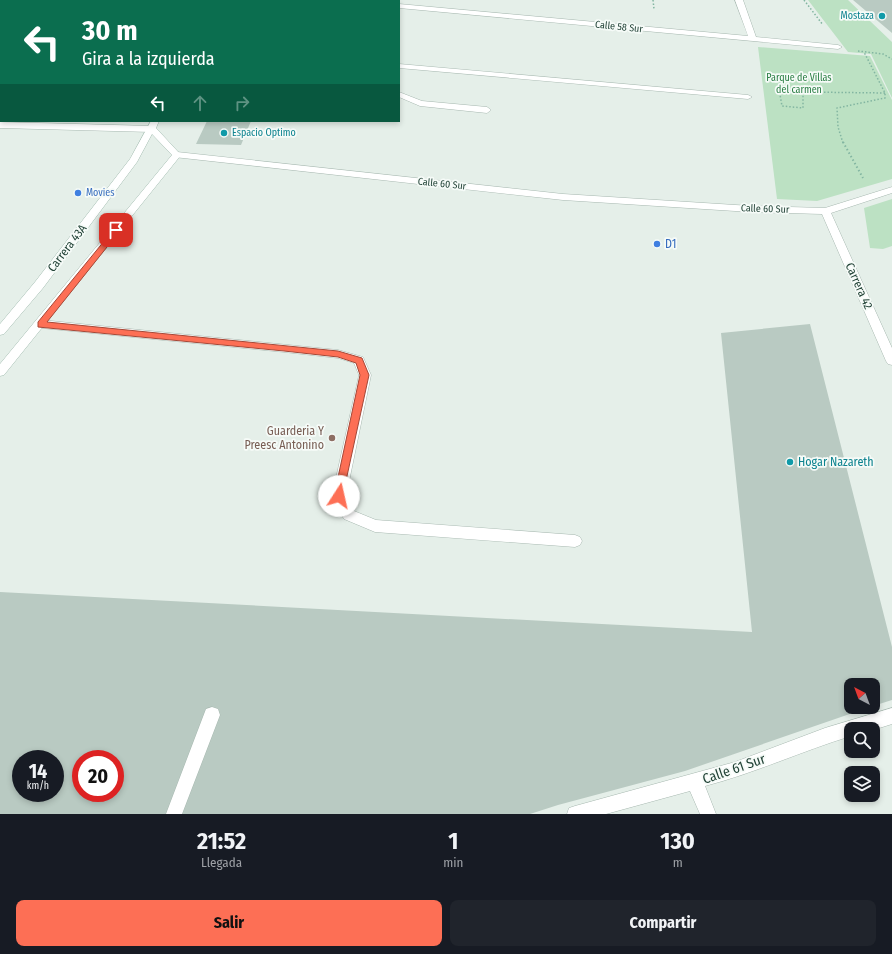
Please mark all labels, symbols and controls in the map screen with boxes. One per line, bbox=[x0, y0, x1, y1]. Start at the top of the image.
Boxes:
place label: Mostaza bbox=[841, 10, 874, 22]
marker: Mostaza bbox=[877, 11, 887, 21]
text: 30 m bbox=[82, 14, 138, 47]
icon: left bbox=[16, 16, 68, 68]
street label: Calle 58 Sur bbox=[595, 19, 644, 36]
text: Gira a la izquierda bbox=[82, 48, 215, 70]
park label: Parque de Villas del carmen bbox=[766, 72, 832, 96]
icon: left bbox=[147, 92, 169, 114]
icon: ahead bbox=[189, 92, 211, 114]
icon: right bbox=[231, 92, 253, 114]
place label: Espacio Optimo bbox=[232, 127, 296, 139]
marker: Espacio Optimo bbox=[219, 128, 229, 138]
street label: Calle 60 Sur bbox=[417, 175, 467, 193]
place label: Movies bbox=[86, 187, 115, 199]
marker: Movies bbox=[73, 188, 83, 198]
street label: Calle 60 Sur bbox=[741, 202, 790, 216]
pin bbox=[99, 213, 133, 247]
icon: arrive bbox=[105, 219, 127, 241]
street label: Carrera 43A bbox=[45, 221, 90, 274]
place label: D1 bbox=[665, 237, 677, 251]
marker: D1 bbox=[652, 239, 662, 249]
street label: Carrera 42 bbox=[843, 261, 875, 311]
place label: Guarderia Y Preesc Antonino bbox=[244, 424, 324, 452]
marker: Guarderia Y Preesc Antonino bbox=[327, 433, 337, 443]
place label: Hogar Nazareth bbox=[798, 455, 874, 469]
marker: Hogar Nazareth bbox=[785, 457, 795, 467]
position arrow bbox=[318, 475, 360, 517]
north arrow bbox=[844, 678, 880, 714]
map controls bbox=[844, 678, 880, 802]
button: search bbox=[844, 722, 880, 758]
speed limit sign: 20 bbox=[72, 750, 124, 802]
street label: Calle 61 Sur bbox=[700, 750, 768, 788]
text: 14 bbox=[29, 759, 47, 783]
button: layers bbox=[844, 766, 880, 802]
text: km/h bbox=[27, 780, 49, 792]
text: 21:52 bbox=[197, 827, 246, 855]
text: 1 bbox=[448, 827, 458, 855]
text: 130 bbox=[660, 827, 695, 855]
text: Llegada bbox=[201, 855, 242, 870]
text: min bbox=[443, 855, 463, 870]
text: m bbox=[673, 855, 683, 870]
button: Salir bbox=[16, 900, 442, 946]
button: Compartir bbox=[450, 900, 876, 946]

